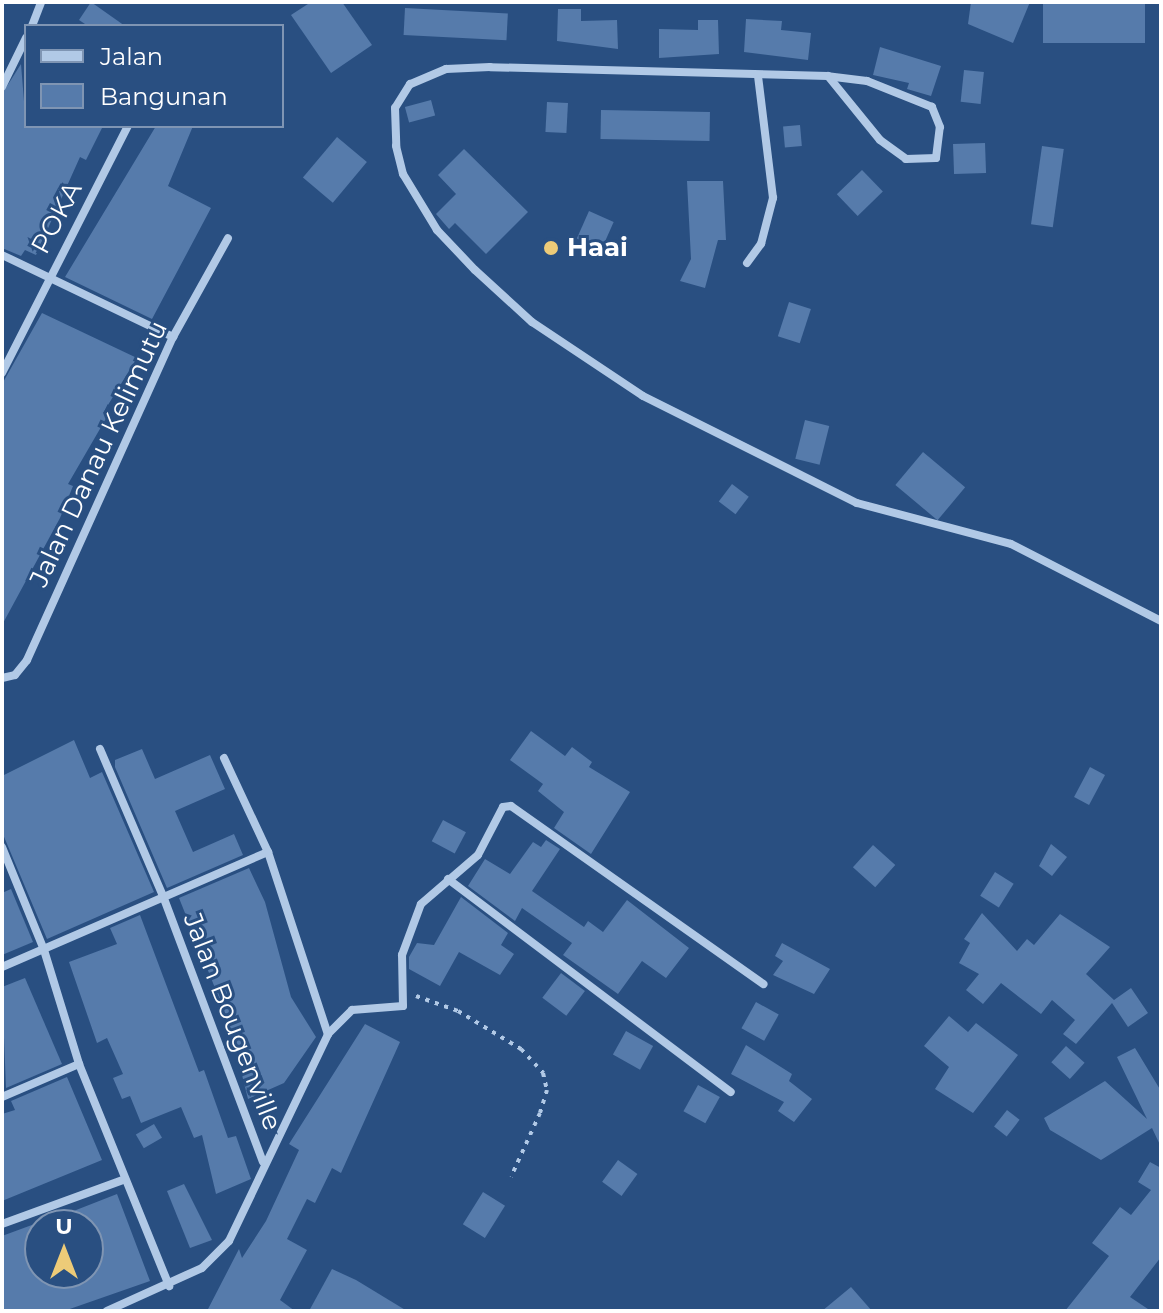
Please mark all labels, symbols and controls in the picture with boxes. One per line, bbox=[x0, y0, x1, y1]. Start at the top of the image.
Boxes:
legend bbox=[24, 24, 284, 128]
text: Jalan bbox=[100, 42, 163, 71]
text: Bangunan bbox=[100, 82, 228, 111]
street label: POKA bbox=[25, 177, 89, 259]
place label: Haai bbox=[567, 232, 628, 264]
marker: Haai bbox=[542, 239, 560, 257]
street label: Jalan Danau Kelimutu bbox=[24, 316, 174, 592]
street label: Jalan Bougenville bbox=[176, 909, 288, 1135]
north arrow bbox=[24, 1209, 104, 1289]
text: U bbox=[55, 1213, 73, 1240]

